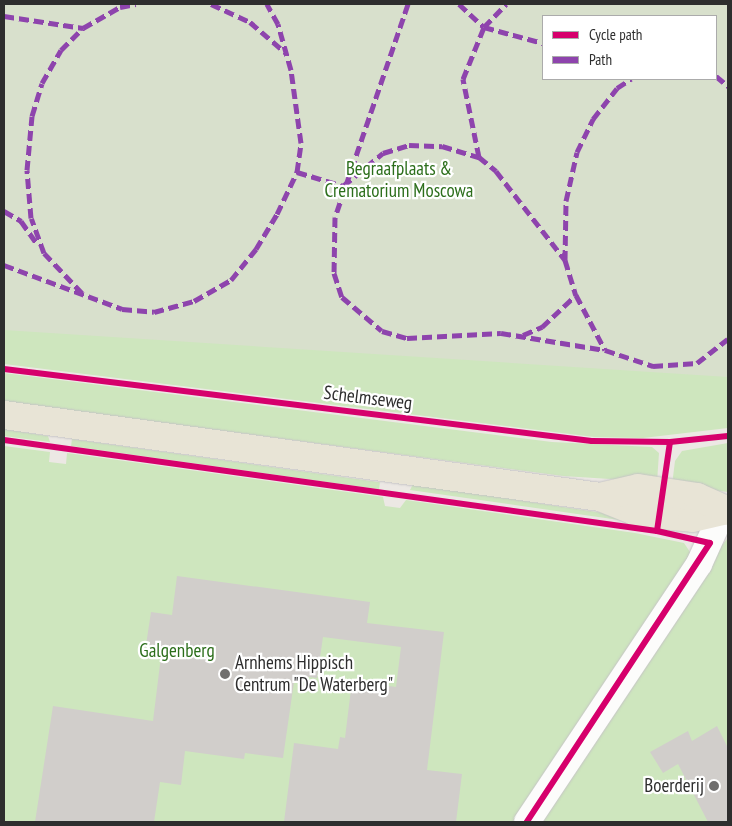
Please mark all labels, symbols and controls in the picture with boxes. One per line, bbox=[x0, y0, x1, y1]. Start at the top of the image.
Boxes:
legend bbox=[542, 15, 717, 80]
text: Cycle path bbox=[589, 25, 642, 44]
text: Path bbox=[589, 50, 612, 69]
park label: Begraafplaats & Crematorium Moscowa bbox=[325, 158, 473, 202]
street label: Schelmseweg bbox=[322, 381, 414, 415]
park label: Galgenberg bbox=[139, 640, 215, 662]
place label: Arnhems Hippisch Centrum "De Waterberg" bbox=[235, 652, 395, 696]
marker: Arnhems Hippisch Centrum "De Waterberg" bbox=[219, 668, 231, 680]
place label: Boerderij bbox=[644, 775, 704, 797]
marker: Boerderij bbox=[708, 780, 720, 792]

